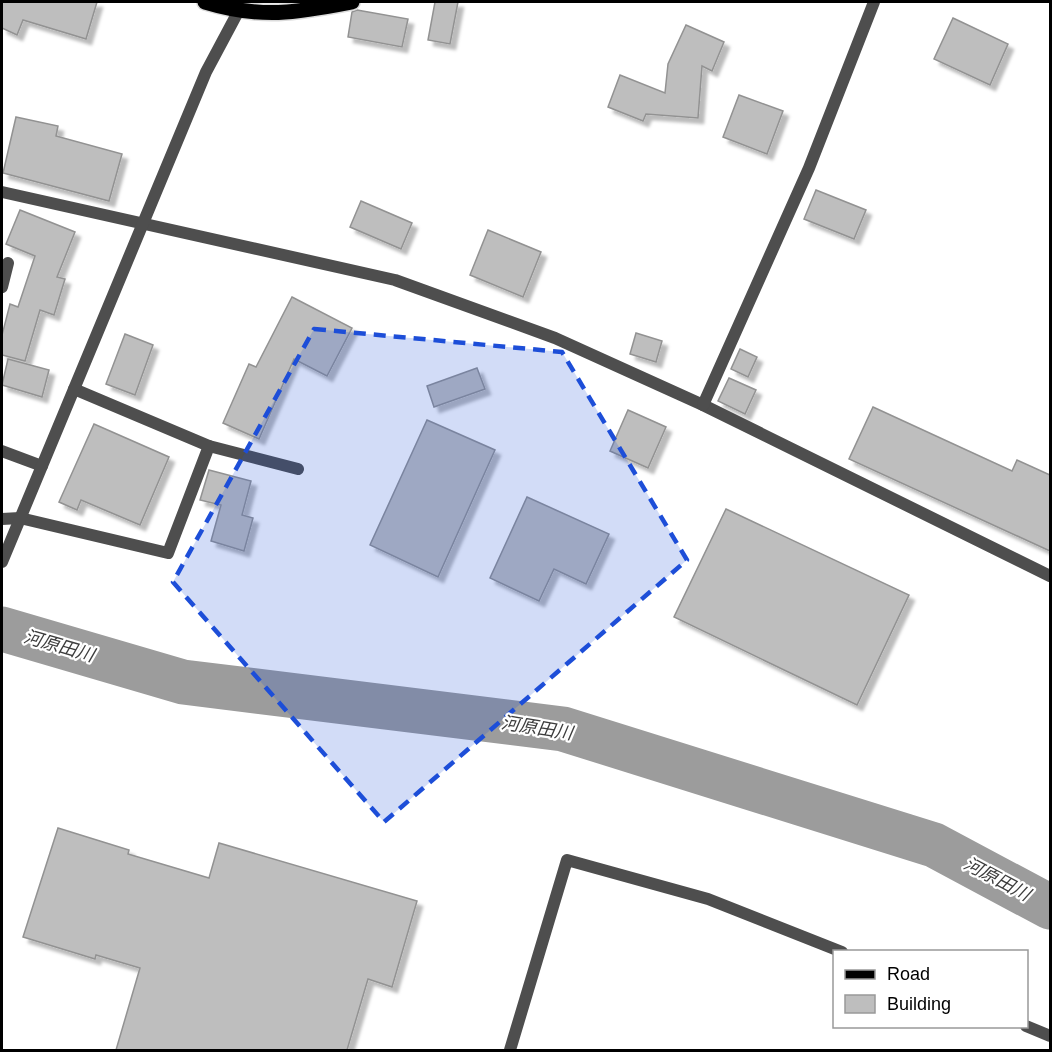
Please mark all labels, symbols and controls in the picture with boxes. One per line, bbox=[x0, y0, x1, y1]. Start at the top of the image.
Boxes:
water label: 河原田川 bbox=[22, 626, 98, 666]
water label: 河原田川 bbox=[500, 712, 576, 744]
water label: 河原田川 bbox=[961, 853, 1035, 906]
legend bbox=[833, 950, 1028, 1028]
text: Road bbox=[887, 964, 930, 984]
text: Building bbox=[887, 994, 951, 1014]

